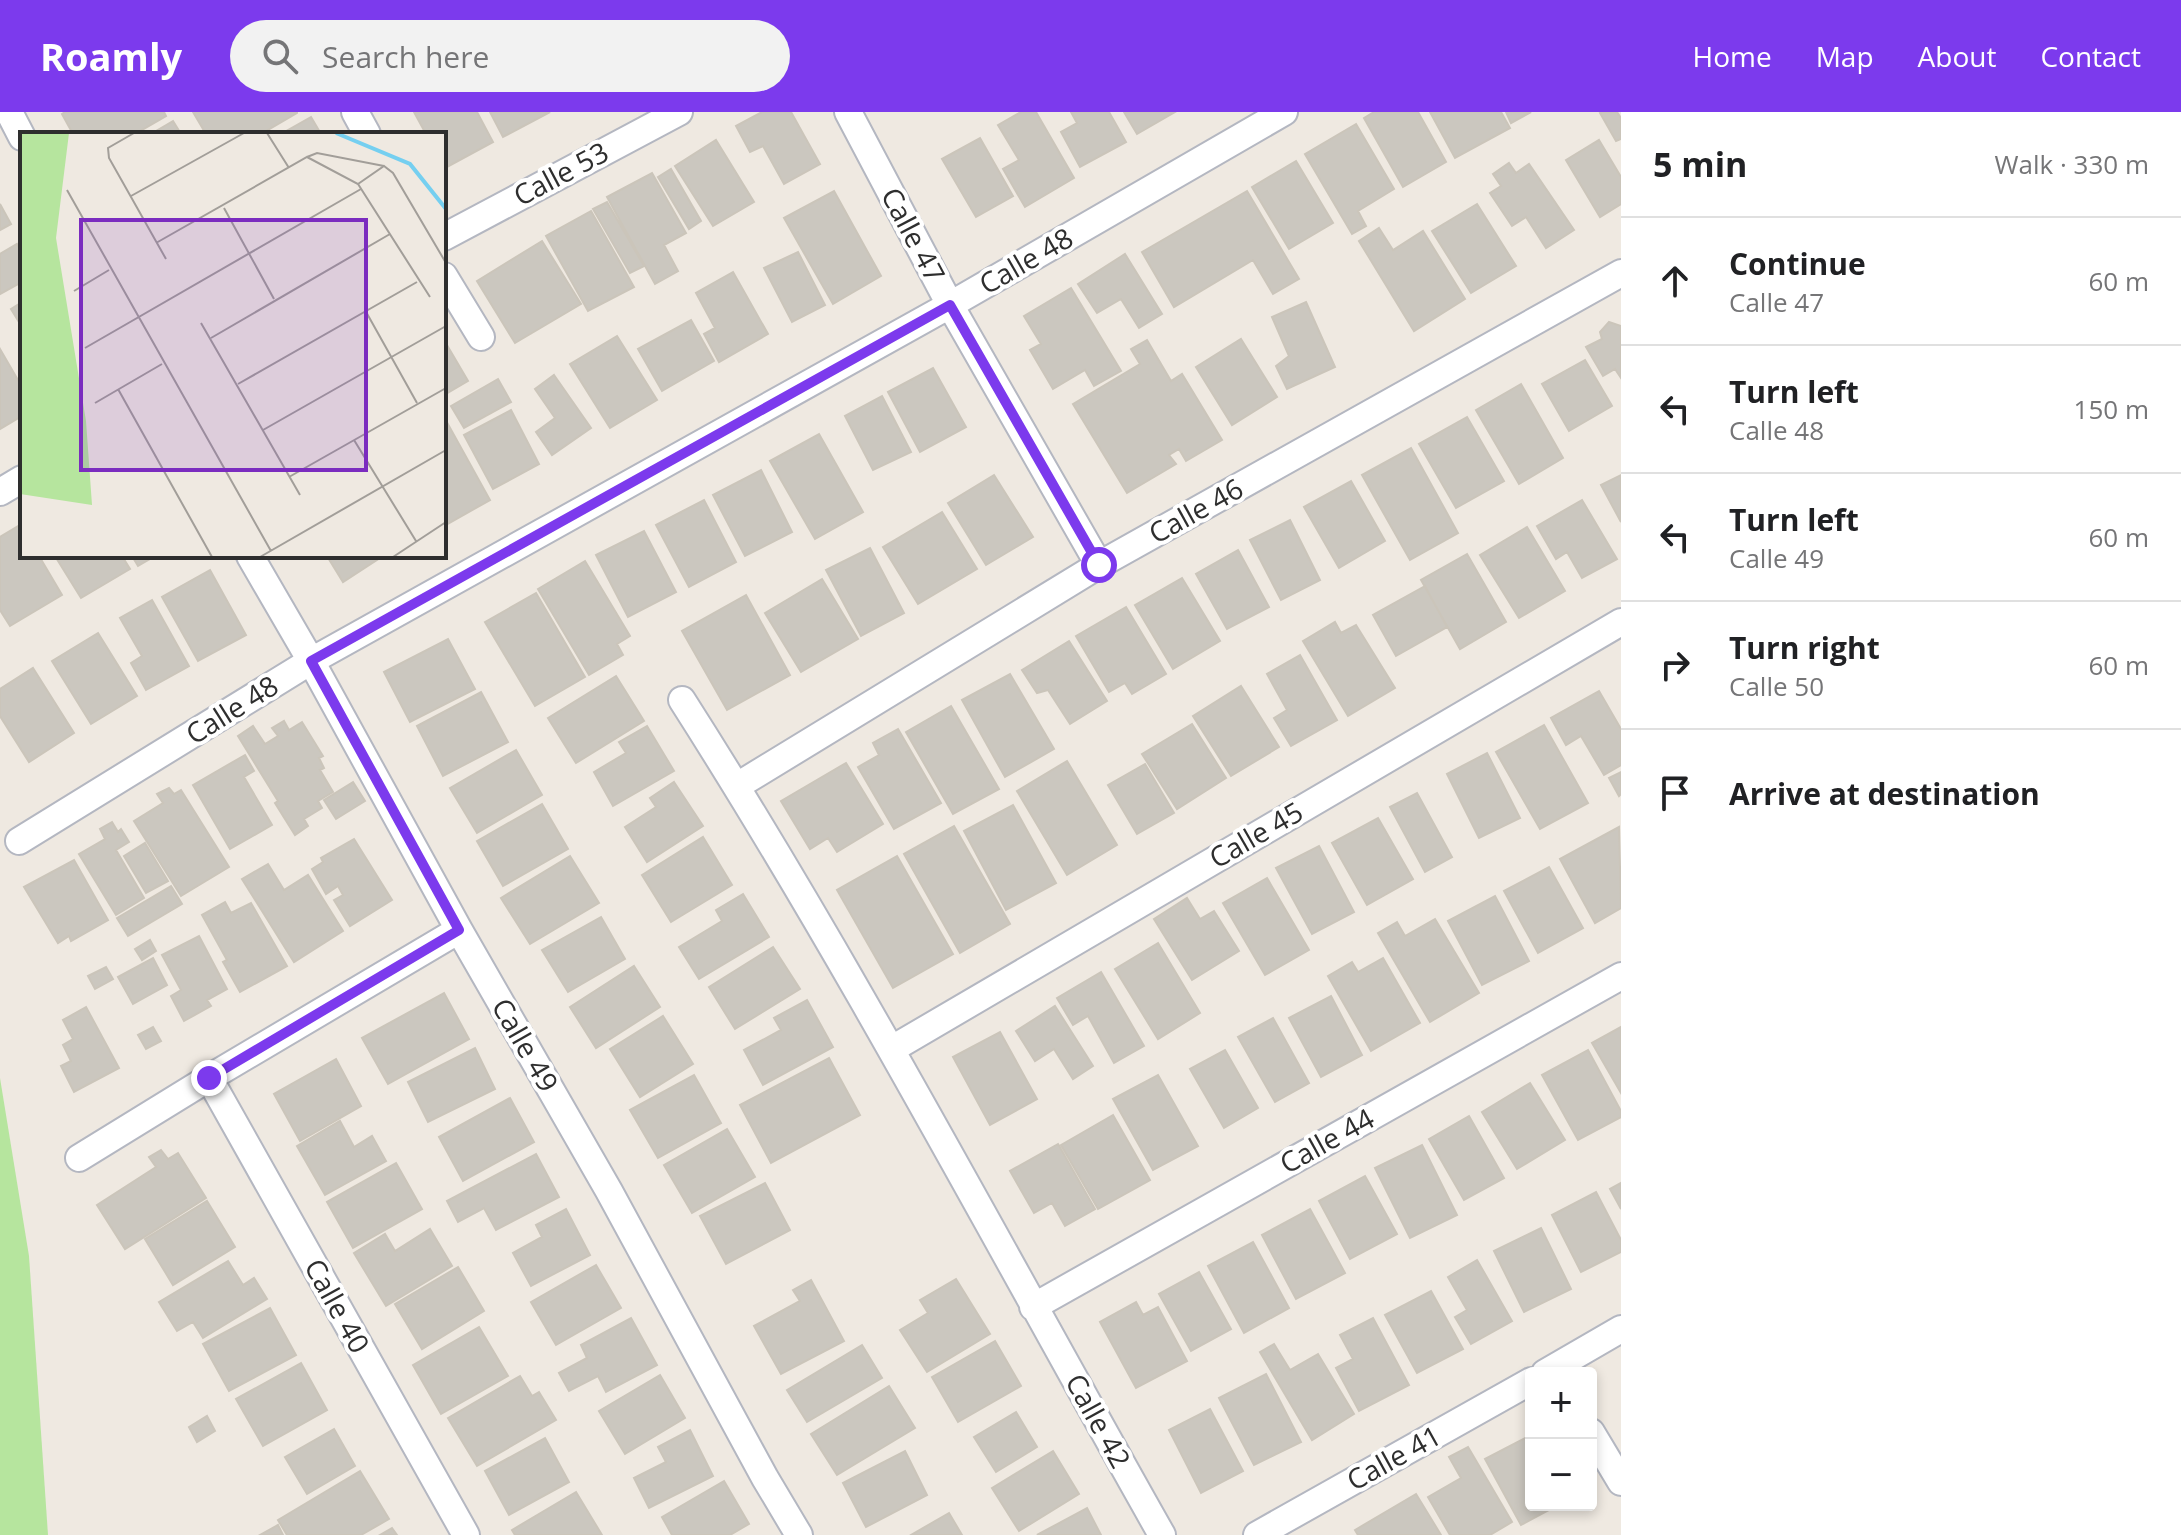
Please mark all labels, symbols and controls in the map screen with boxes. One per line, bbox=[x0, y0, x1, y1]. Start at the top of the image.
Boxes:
search box bbox=[230, 20, 790, 92]
text: Roamly bbox=[40, 30, 182, 82]
icon: search bbox=[258, 34, 302, 78]
text: Search here bbox=[322, 36, 489, 77]
text: Home bbox=[1693, 37, 1772, 75]
text: Map bbox=[1816, 37, 1874, 75]
text: About bbox=[1918, 37, 1996, 75]
text: Contact bbox=[2040, 37, 2141, 75]
inset map bbox=[20, 132, 446, 558]
street label: Calle 53 bbox=[506, 132, 615, 214]
text: 5 min bbox=[1653, 141, 1747, 187]
text: Walk · 330 m bbox=[1995, 146, 2149, 182]
street label: Calle 47 bbox=[873, 180, 955, 289]
street label: Calle 48 bbox=[972, 218, 1079, 302]
text: Continue bbox=[1729, 243, 1866, 284]
icon: ahead bbox=[1653, 259, 1697, 303]
text: 60 m bbox=[2088, 263, 2149, 299]
text: Calle 47 bbox=[1729, 284, 1824, 320]
text: Turn left bbox=[1729, 371, 1859, 412]
icon: left bbox=[1653, 387, 1697, 431]
text: 150 m bbox=[2074, 391, 2149, 427]
text: Calle 48 bbox=[1729, 412, 1824, 448]
street label: Calle 46 bbox=[1142, 469, 1249, 552]
text: Turn left bbox=[1729, 499, 1859, 540]
icon: left bbox=[1653, 515, 1697, 559]
text: 60 m bbox=[2088, 519, 2149, 555]
text: Calle 49 bbox=[1729, 540, 1824, 576]
route start bbox=[1081, 547, 1117, 583]
text: Turn right bbox=[1729, 627, 1880, 668]
icon: right bbox=[1653, 643, 1697, 687]
text: 60 m bbox=[2088, 647, 2149, 683]
street label: Calle 48 bbox=[178, 666, 285, 752]
text: Calle 50 bbox=[1729, 668, 1824, 704]
icon: arrive bbox=[1653, 771, 1697, 815]
text: Arrive at destination bbox=[1729, 773, 2040, 814]
street label: Calle 45 bbox=[1202, 792, 1309, 876]
street label: Calle 49 bbox=[484, 991, 568, 1098]
route end bbox=[191, 1060, 227, 1096]
street label: Calle 44 bbox=[1273, 1099, 1380, 1182]
street label: Calle 40 bbox=[296, 1252, 379, 1359]
street label: Calle 42 bbox=[1057, 1367, 1140, 1474]
map controls bbox=[1525, 1367, 1597, 1511]
button: + bbox=[1525, 1367, 1597, 1439]
street label: Calle 41 bbox=[1340, 1416, 1447, 1499]
button: − bbox=[1525, 1439, 1597, 1511]

